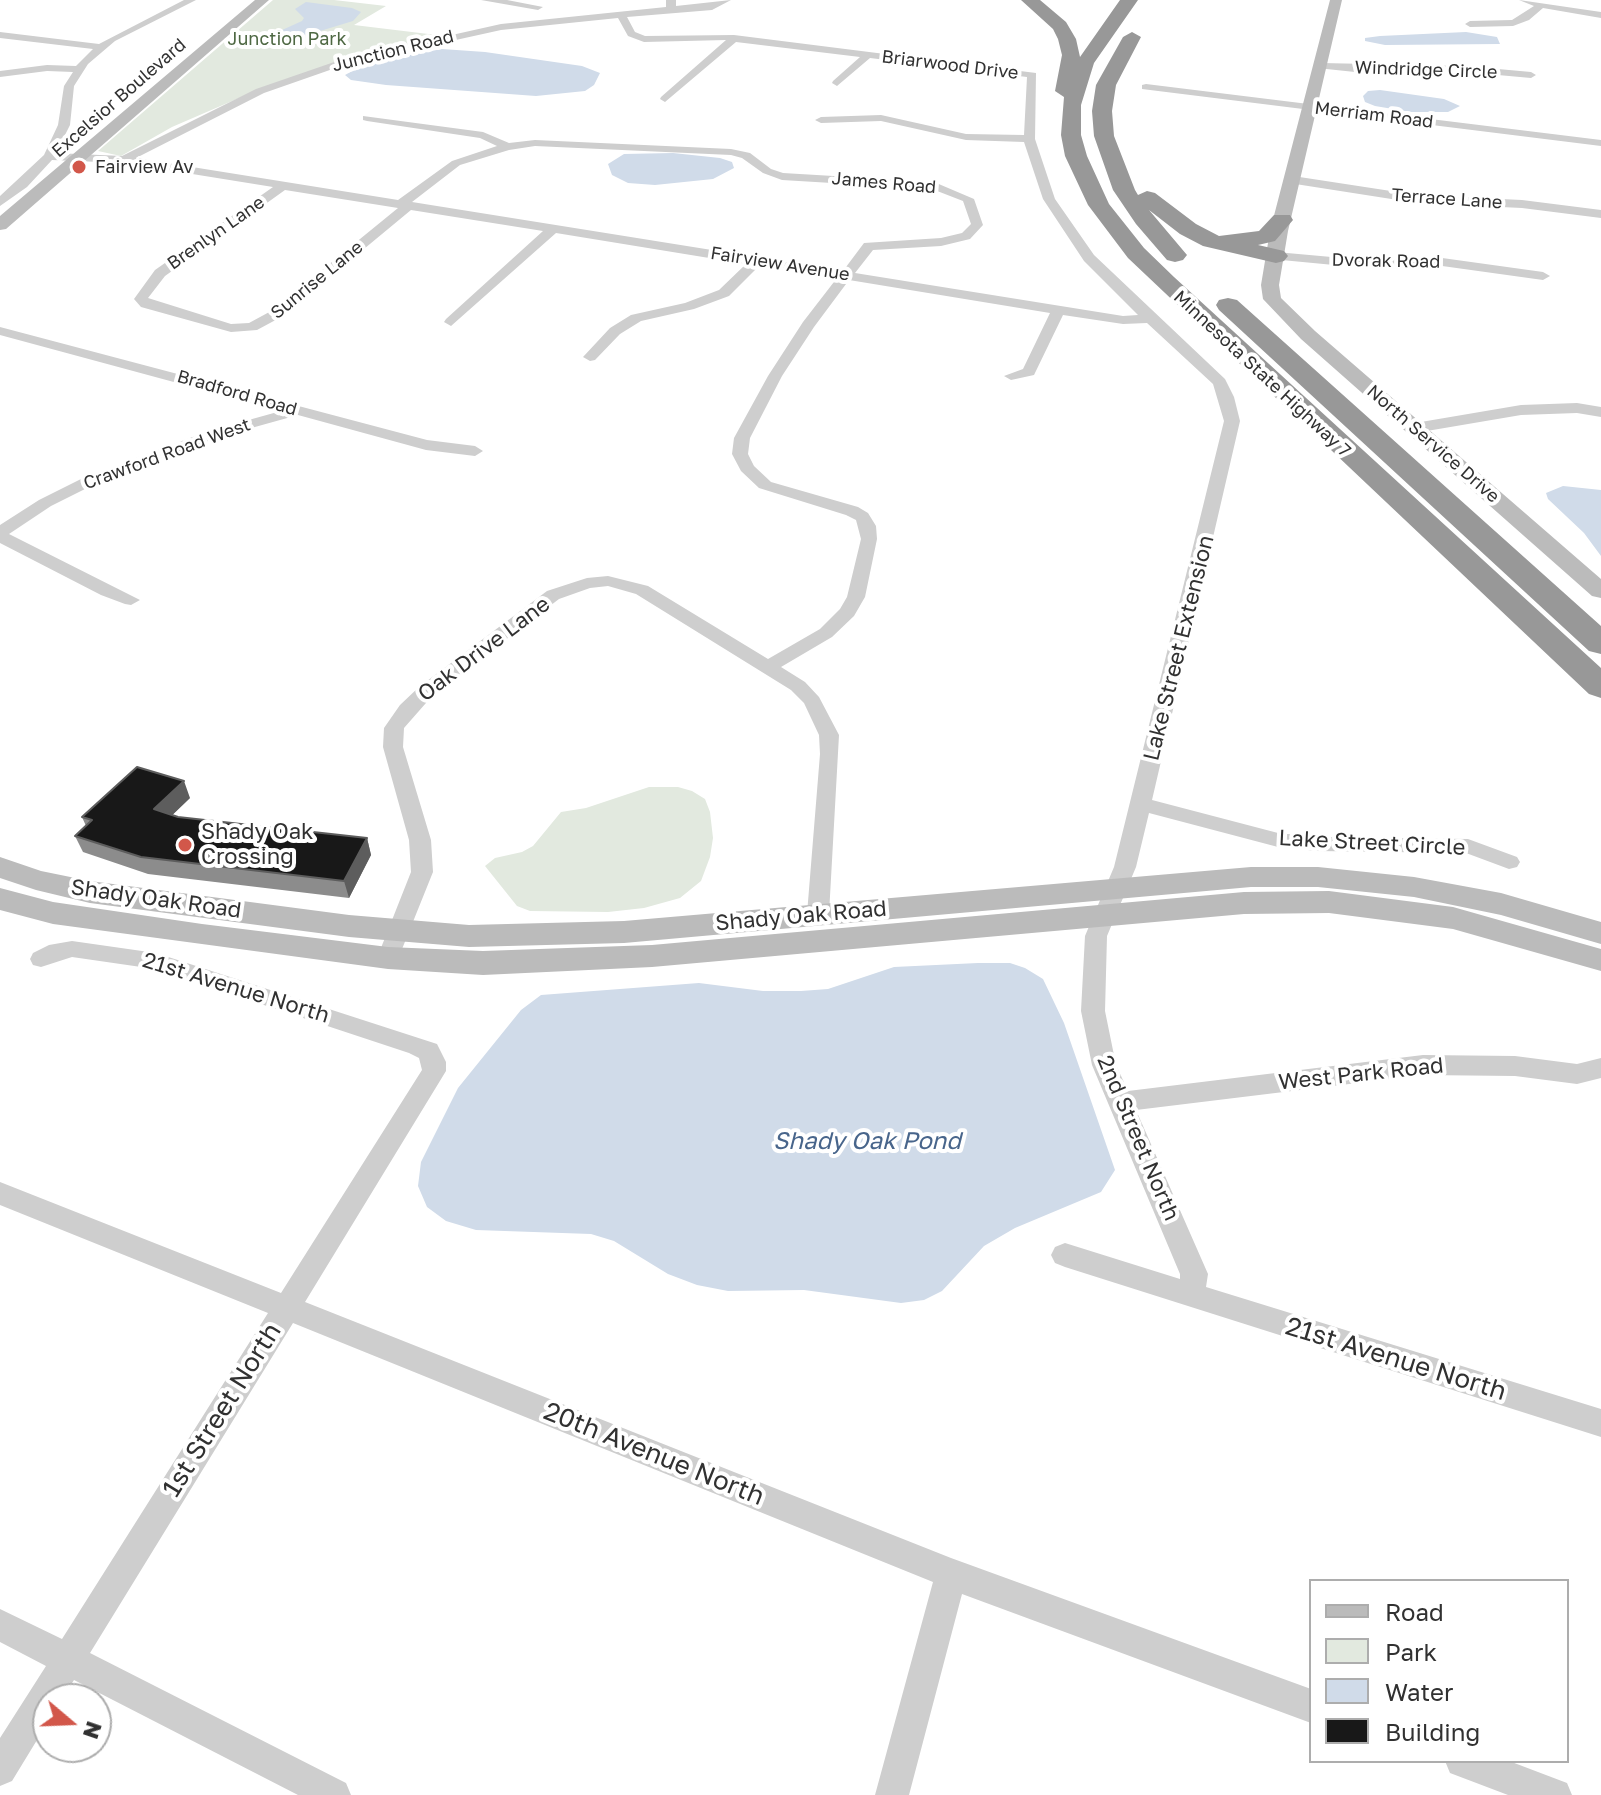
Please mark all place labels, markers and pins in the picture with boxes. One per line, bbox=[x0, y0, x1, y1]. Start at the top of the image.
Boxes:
place label: Fairview Av bbox=[95, 156, 193, 178]
marker: Fairview Av bbox=[70, 158, 88, 176]
place label: Shady Oak Crossing bbox=[201, 819, 314, 870]
marker: Shady Oak Crossing bbox=[176, 836, 194, 854]

